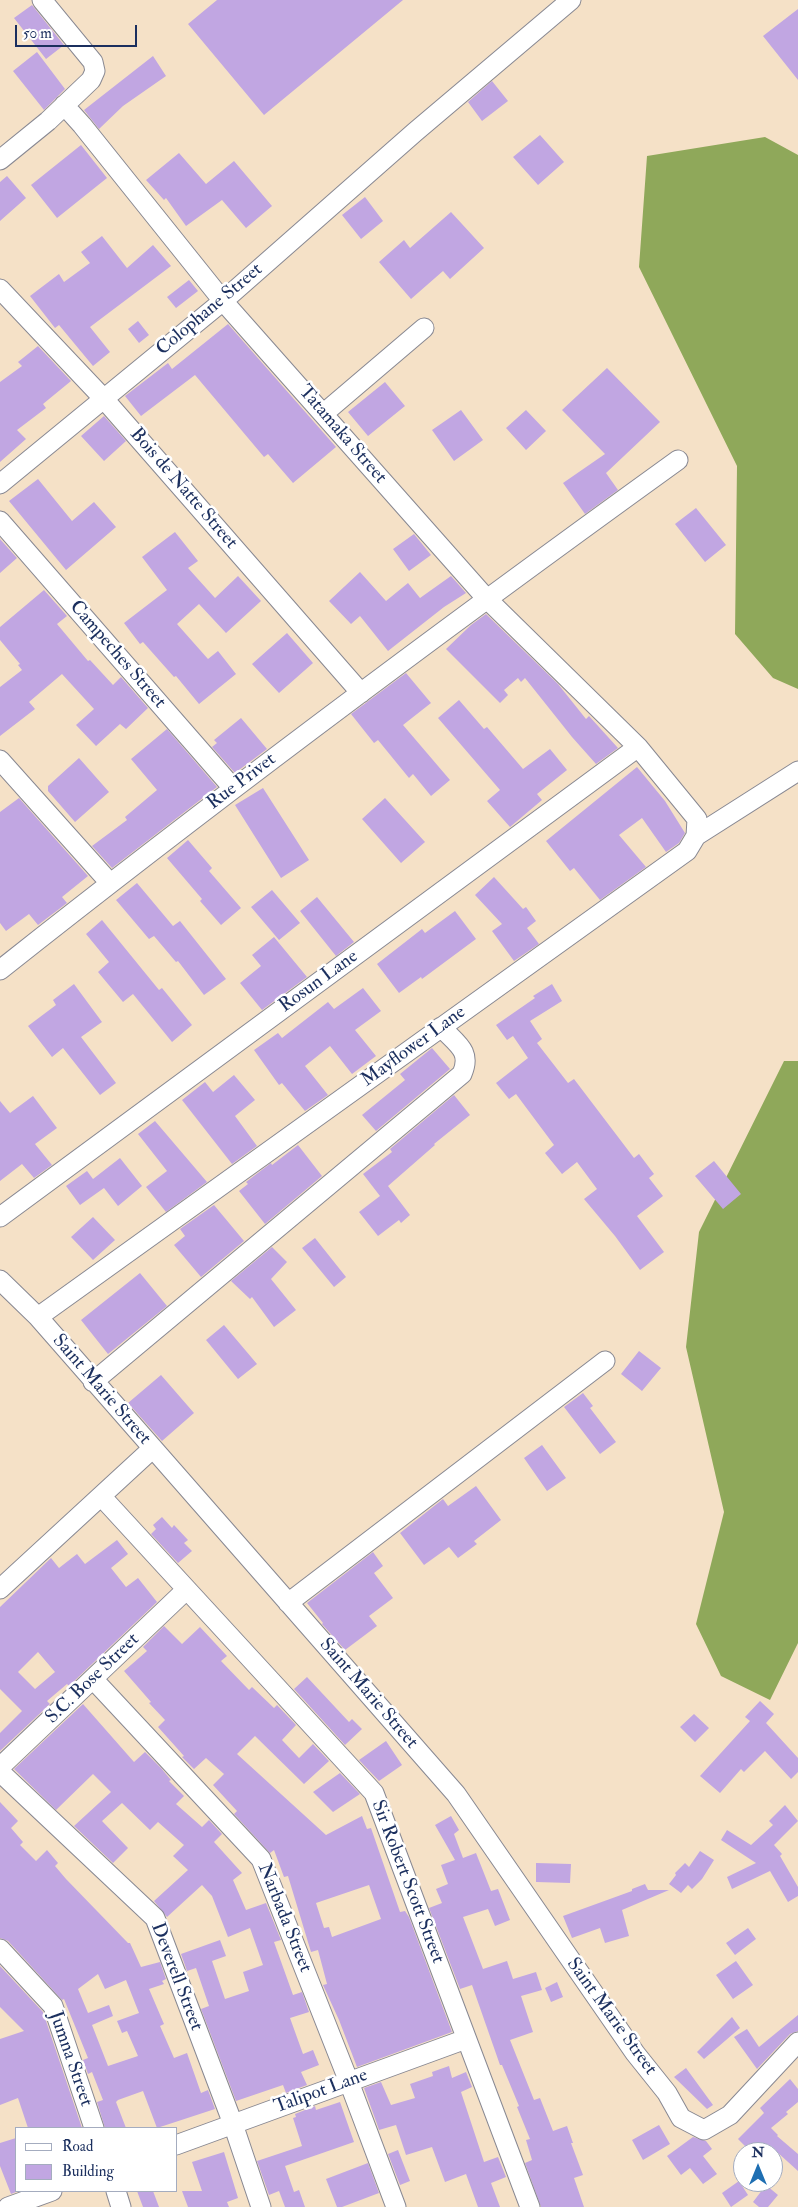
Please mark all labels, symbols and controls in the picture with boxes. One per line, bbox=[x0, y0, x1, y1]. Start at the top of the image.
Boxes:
scale bar bbox=[18, 15, 140, 47]
text: 50 m bbox=[23, 24, 52, 43]
street label: Colophane Street bbox=[152, 259, 268, 361]
street label: Tatamaka Street bbox=[293, 381, 391, 489]
street label: Bois de Natte Street bbox=[124, 424, 242, 554]
street label: Campeches Street bbox=[64, 596, 170, 714]
street label: Rue Privet bbox=[203, 749, 281, 815]
street label: Rosun Lane bbox=[275, 946, 363, 1018]
street label: Mayflower Lane bbox=[358, 1002, 470, 1092]
street label: Saint Marie Street bbox=[47, 1330, 155, 1450]
street label: S.C. Bose Street bbox=[42, 1629, 144, 1729]
street label: Saint Marie Street bbox=[314, 1634, 422, 1754]
street label: Sir Robert Scott Street bbox=[365, 1797, 449, 1967]
street label: Narbada Street bbox=[252, 1860, 316, 1976]
street label: Deverell Street bbox=[145, 1920, 207, 2034]
street label: Saint Marie Street bbox=[561, 1954, 661, 2080]
street label: Jumna Street bbox=[43, 2008, 97, 2110]
street label: Talipot Lane bbox=[271, 2065, 371, 2119]
legend bbox=[15, 2127, 178, 2192]
text: Road bbox=[62, 2137, 93, 2156]
north arrow bbox=[733, 2142, 783, 2192]
text: N bbox=[752, 2144, 764, 2161]
text: Building bbox=[62, 2162, 114, 2181]

